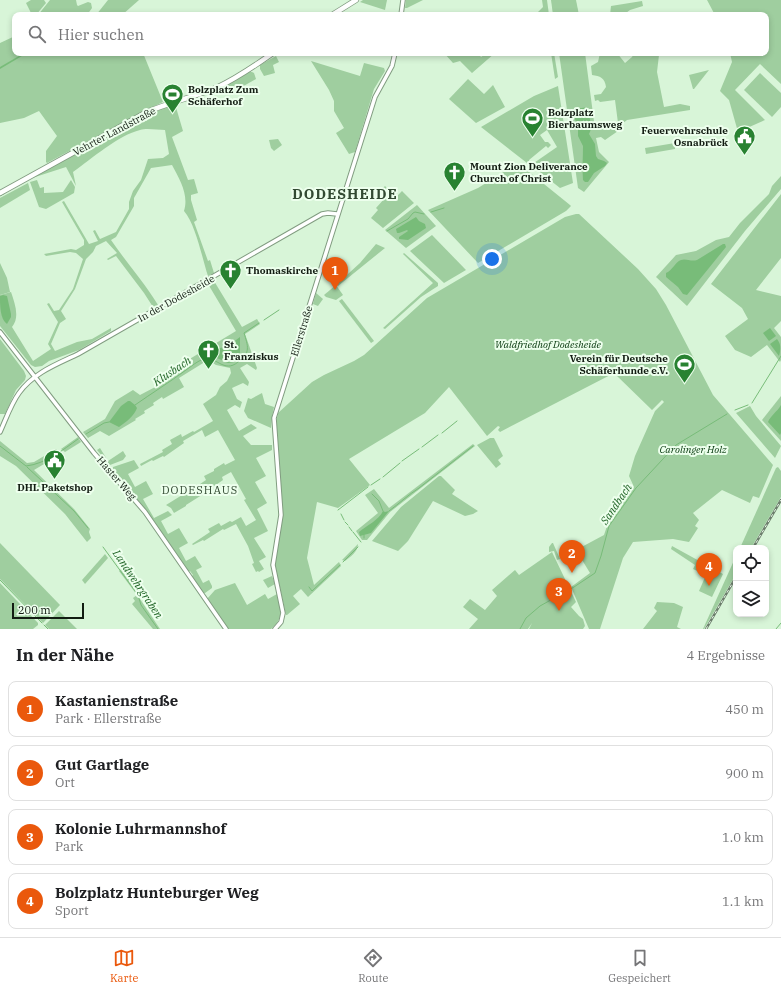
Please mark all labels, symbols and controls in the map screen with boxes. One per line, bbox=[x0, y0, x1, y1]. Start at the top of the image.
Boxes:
search box bbox=[12, 12, 769, 56]
icon: search bbox=[26, 23, 48, 45]
text: Hier suchen bbox=[58, 25, 144, 44]
sports icon: Bolzplatz Zum Schäferhof bbox=[159, 82, 185, 115]
place label: Bolzplatz Zum Schäferhof bbox=[188, 83, 259, 108]
street label: Vehrter Landstraße bbox=[71, 104, 158, 159]
sports icon: Bolzplatz Bierbaumsweg bbox=[519, 105, 545, 138]
place label: Bolzplatz Bierbaumsweg bbox=[548, 106, 622, 131]
public building icon: Feuerwehrschule Osnabrück bbox=[731, 123, 757, 156]
place label: Feuerwehrschule Osnabrück bbox=[641, 124, 729, 149]
church icon: Mount Zion Deliverance Church of Christ bbox=[441, 159, 467, 192]
place label: Mount Zion Deliverance Church of Christ bbox=[470, 160, 588, 185]
district label: DODESHEIDE bbox=[292, 185, 398, 203]
your location bbox=[482, 249, 502, 269]
church icon: Thomaskirche bbox=[218, 257, 244, 290]
pin: 1 bbox=[322, 257, 348, 290]
place label: Thomaskirche bbox=[246, 264, 318, 277]
street label: In der Dodesheide bbox=[136, 272, 217, 325]
street label: Ellerstraße bbox=[288, 304, 315, 358]
church icon: St. Franziskus bbox=[195, 337, 221, 370]
place label: St. Franziskus bbox=[224, 338, 279, 363]
park label: Waldfriedhof Dodesheide bbox=[495, 338, 602, 351]
sports icon: Verein für Deutsche Schäferhunde e.V. bbox=[671, 351, 697, 384]
place label: Verein für Deutsche Schäferhunde e.V. bbox=[570, 352, 668, 377]
water label: Klusbach bbox=[149, 353, 194, 389]
park label: Carolinger Holz bbox=[659, 443, 727, 456]
public building icon: DHL Paketshop bbox=[42, 448, 68, 481]
street label: Haster Weg bbox=[94, 454, 140, 503]
place label: DHL Paketshop bbox=[17, 481, 93, 494]
water label: Sandbach bbox=[597, 481, 635, 528]
district label: DODESHAUS bbox=[162, 483, 238, 497]
pin: 2 bbox=[559, 540, 585, 573]
map controls bbox=[733, 545, 769, 617]
button: locate bbox=[733, 545, 769, 581]
water label: Landwehrgraben bbox=[109, 546, 167, 622]
pin: 4 bbox=[696, 553, 722, 586]
pin: 3 bbox=[546, 578, 572, 611]
button: layers bbox=[733, 581, 769, 617]
scale bar bbox=[12, 601, 84, 620]
text: 200 m bbox=[18, 603, 51, 617]
text: In der Nähe bbox=[16, 644, 114, 666]
text: 4 Ergebnisse bbox=[686, 647, 765, 664]
text: Kastanienstraße bbox=[55, 691, 178, 710]
text: 1 bbox=[26, 701, 34, 718]
text: 450 m bbox=[725, 701, 764, 718]
text: Park · Ellerstraße bbox=[55, 710, 161, 727]
text: Gut Gartlage bbox=[55, 755, 149, 774]
text: 2 bbox=[26, 765, 34, 782]
text: 900 m bbox=[725, 765, 764, 782]
text: Ort bbox=[55, 774, 75, 791]
text: Kolonie Luhrmannshof bbox=[55, 819, 226, 838]
text: 3 bbox=[26, 829, 34, 846]
text: 1.0 km bbox=[722, 829, 764, 846]
text: Park bbox=[55, 838, 83, 855]
text: Bolzplatz Hunteburger Weg bbox=[55, 883, 259, 902]
text: 4 bbox=[26, 893, 34, 910]
text: 1.1 km bbox=[722, 893, 764, 910]
text: Sport bbox=[55, 902, 89, 919]
tab: Karte bbox=[110, 947, 138, 985]
tab: Route bbox=[358, 947, 388, 985]
tab: Gespeichert bbox=[608, 947, 671, 985]

